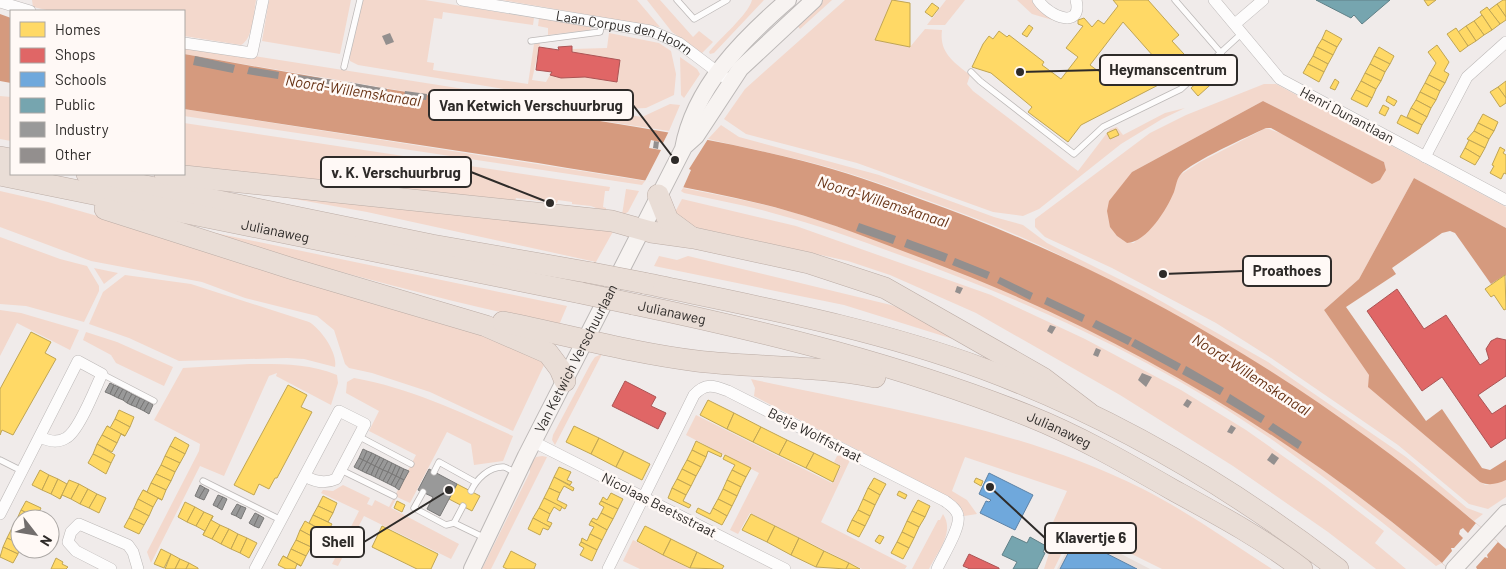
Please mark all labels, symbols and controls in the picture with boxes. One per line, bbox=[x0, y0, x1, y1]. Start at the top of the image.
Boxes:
street label: Laan Corpus den Hoorn bbox=[555, 7, 696, 58]
legend bbox=[10, 10, 185, 175]
text: Homes bbox=[55, 20, 100, 38]
text: Shops bbox=[55, 45, 95, 63]
callout: Heymanscentrum bbox=[1100, 55, 1237, 85]
text: Heymanscentrum bbox=[1109, 60, 1227, 78]
text: Schools bbox=[55, 70, 107, 88]
water label: Noord-Willemskanaal bbox=[284, 70, 423, 110]
street label: Henri Dunantlaan bbox=[1297, 83, 1397, 146]
callout: Van Ketwich Verschuurbrug bbox=[429, 90, 633, 120]
text: Public bbox=[55, 95, 95, 113]
text: Van Ketwich Verschuurbrug bbox=[439, 96, 623, 114]
text: Industry bbox=[55, 120, 109, 138]
text: Other bbox=[55, 145, 92, 163]
callout: v. K. Verschuurbrug bbox=[321, 157, 471, 187]
text: v. K. Verschuurbrug bbox=[331, 163, 461, 181]
water label: Noord-Willemskanaal bbox=[816, 171, 952, 231]
street label: Julianaweg bbox=[240, 215, 311, 246]
callout: Proathoes bbox=[1243, 256, 1331, 286]
text: Proathoes bbox=[1253, 261, 1322, 279]
street label: Van Ketwich Verschuurlaan bbox=[531, 281, 620, 435]
street label: Julianaweg bbox=[637, 296, 708, 328]
water label: Noord-Willemskanaal bbox=[1189, 329, 1314, 419]
street label: Betje Wolffstraat bbox=[765, 404, 865, 466]
street label: Julianaweg bbox=[1025, 407, 1094, 451]
street label: Nicolaas Beetsstraat bbox=[599, 468, 719, 541]
north arrow bbox=[10, 509, 60, 559]
callout: Klavertje 6 bbox=[1045, 523, 1136, 553]
callout: Shell bbox=[311, 527, 364, 557]
text: Klavertje 6 bbox=[1056, 528, 1126, 546]
text: Shell bbox=[322, 532, 354, 550]
text: N bbox=[37, 533, 56, 549]

